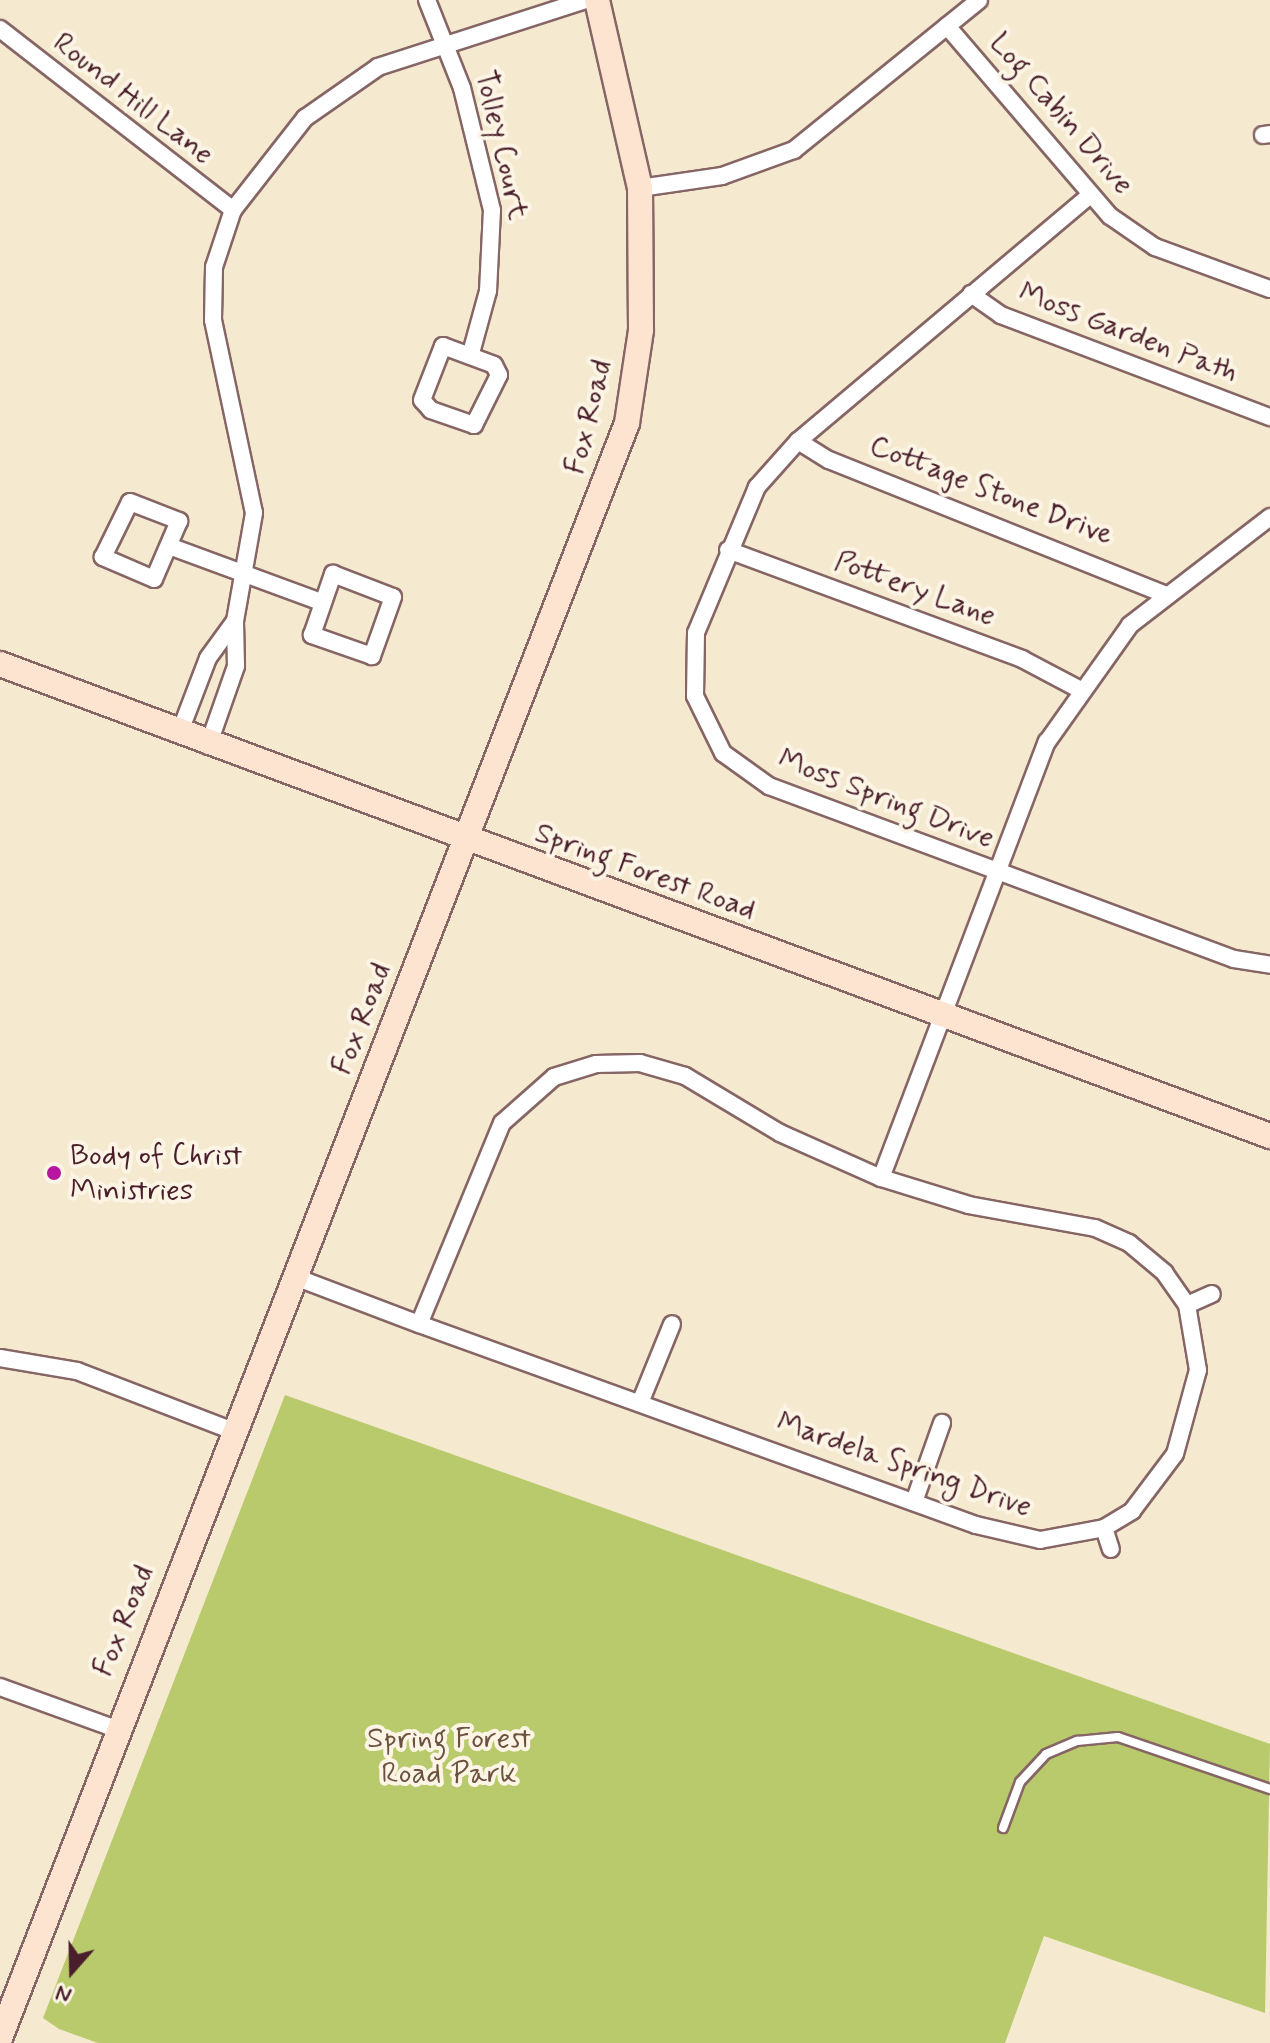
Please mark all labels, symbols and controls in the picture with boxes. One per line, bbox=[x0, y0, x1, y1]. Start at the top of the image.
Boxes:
street label: Log Cabin Drive bbox=[978, 22, 1144, 206]
street label: Round Hill Lane bbox=[45, 25, 221, 173]
street label: Tolley Court bbox=[467, 68, 535, 222]
street label: Moss Garden Path bbox=[1015, 275, 1241, 391]
street label: Fox Road bbox=[558, 358, 620, 476]
street label: Cottage Stone Drive bbox=[862, 427, 1120, 555]
street label: Pottery Lane bbox=[829, 543, 1001, 635]
street label: Moss Spring Drive bbox=[774, 742, 998, 856]
street label: Spring Forest Road bbox=[530, 816, 760, 928]
street label: Fox Road bbox=[325, 960, 399, 1078]
place label: Body of Christ Ministries bbox=[70, 1138, 251, 1208]
marker: Body of Christ Ministries bbox=[45, 1164, 63, 1182]
street label: Mardela Spring Drive bbox=[770, 1404, 1038, 1526]
street label: Fox Road bbox=[86, 1562, 162, 1680]
park label: Spring Forest Road Park bbox=[367, 1721, 531, 1792]
north arrow bbox=[32, 1931, 112, 2011]
text: N bbox=[52, 1978, 75, 2009]

